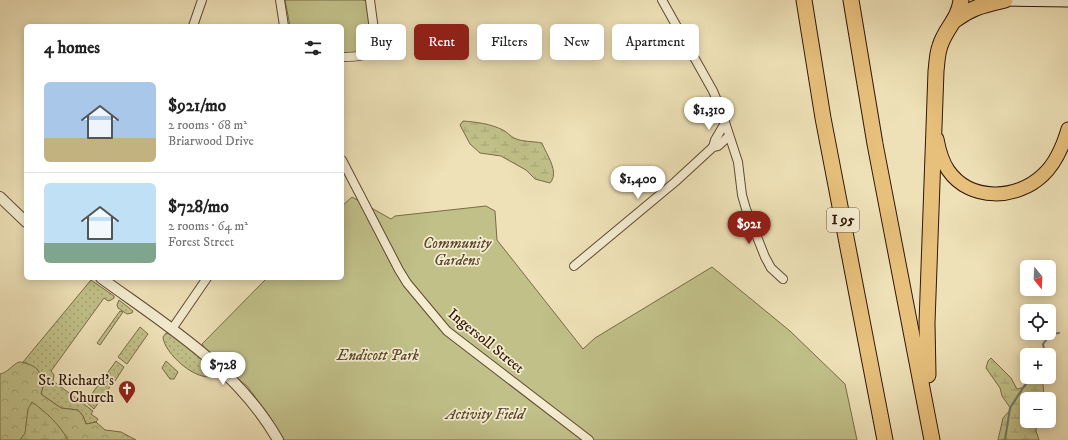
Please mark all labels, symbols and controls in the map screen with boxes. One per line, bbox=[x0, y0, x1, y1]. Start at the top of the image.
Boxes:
chip: Buy bbox=[356, 24, 406, 60]
chip: Rent bbox=[414, 24, 469, 60]
chip: Filters bbox=[477, 24, 542, 60]
chip: New bbox=[550, 24, 604, 60]
chip: Apartment bbox=[612, 24, 699, 60]
text: 4 homes bbox=[44, 37, 100, 59]
icon: filters bbox=[302, 37, 324, 59]
text: $921/mo bbox=[168, 95, 226, 117]
pin: $1,310 bbox=[676, 97, 742, 131]
icon: home bbox=[76, 98, 124, 146]
text: $1,310 bbox=[693, 102, 725, 118]
text: 2 rooms · 68 m² bbox=[168, 117, 247, 133]
text: Briarwood Drive bbox=[168, 133, 254, 149]
pin: $1,400 bbox=[605, 166, 671, 200]
text: $1,400 bbox=[619, 171, 657, 187]
text: $728/mo bbox=[168, 196, 229, 218]
icon: home bbox=[76, 199, 124, 247]
road number: I 95 bbox=[827, 208, 859, 232]
pin: $921 bbox=[725, 211, 773, 245]
text: $921 bbox=[737, 216, 761, 232]
text: 2 rooms · 64 m² bbox=[168, 218, 248, 234]
text: Forest Street bbox=[168, 234, 234, 250]
park label: Community Gardens bbox=[423, 234, 492, 270]
north arrow bbox=[1020, 260, 1056, 296]
map controls bbox=[1020, 260, 1056, 428]
street label: Ingersoll Street bbox=[444, 304, 528, 378]
button: locate bbox=[1020, 304, 1056, 340]
park label: Endicott Park bbox=[336, 346, 420, 365]
button: + bbox=[1020, 348, 1056, 384]
pin: $728 bbox=[199, 352, 247, 386]
text: $728 bbox=[210, 357, 236, 373]
place label: St. Richard's Church bbox=[38, 371, 114, 407]
church icon: St. Richard's Church bbox=[117, 379, 137, 404]
button: − bbox=[1020, 392, 1056, 428]
park label: Activity Field bbox=[444, 405, 527, 424]

